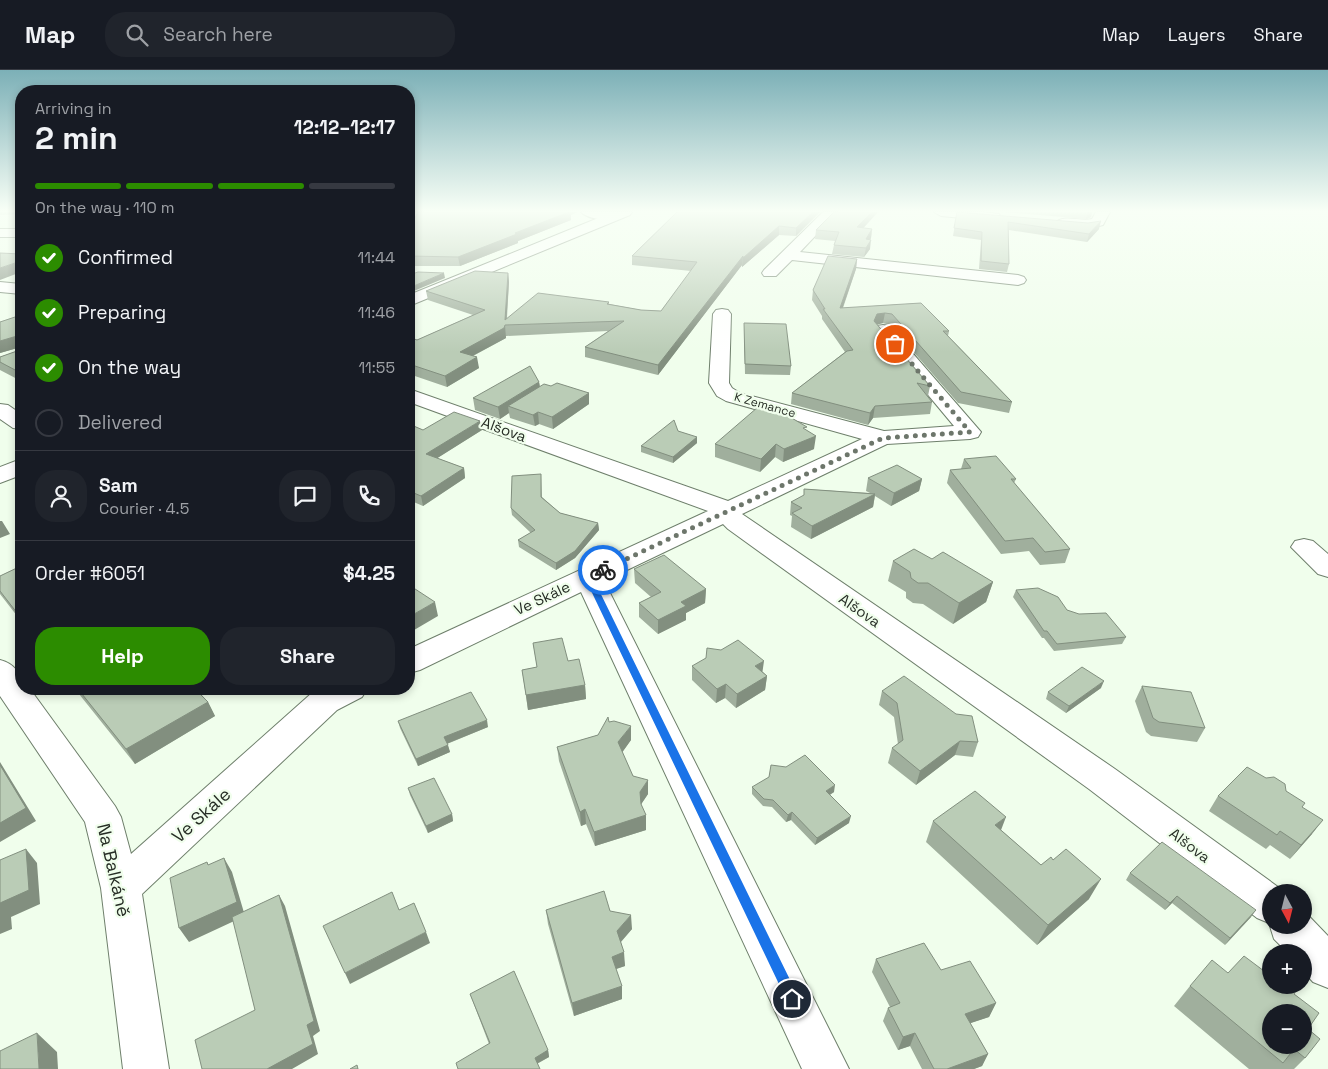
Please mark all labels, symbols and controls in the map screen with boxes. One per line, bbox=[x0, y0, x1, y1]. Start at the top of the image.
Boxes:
search box bbox=[105, 12, 455, 57]
text: Map bbox=[25, 19, 75, 50]
icon: search bbox=[123, 21, 151, 49]
text: Search here bbox=[163, 22, 273, 47]
text: Map bbox=[1102, 23, 1140, 46]
text: Layers bbox=[1168, 23, 1225, 46]
text: Share bbox=[1253, 23, 1303, 46]
text: Arriving in bbox=[35, 98, 112, 119]
text: 12:12–12:17 bbox=[294, 115, 395, 140]
text: 2 min bbox=[35, 118, 118, 158]
text: On the way · 110 m bbox=[35, 197, 175, 218]
icon: check bbox=[35, 244, 63, 272]
text: Confirmed bbox=[78, 245, 173, 270]
text: 11:44 bbox=[358, 247, 395, 268]
icon: check bbox=[35, 299, 63, 327]
text: Preparing bbox=[78, 300, 166, 325]
text: 11:46 bbox=[358, 302, 395, 323]
pin bbox=[874, 323, 916, 365]
icon: bag bbox=[881, 330, 909, 358]
icon: check bbox=[35, 354, 63, 382]
text: On the way bbox=[78, 355, 181, 380]
text: 11:55 bbox=[358, 357, 395, 378]
street label: K Zemance bbox=[732, 389, 798, 421]
text: Delivered bbox=[78, 410, 163, 435]
street label: Alšova bbox=[479, 412, 529, 446]
button: person bbox=[35, 470, 87, 522]
button: chat bbox=[279, 470, 331, 522]
button: phone bbox=[343, 470, 395, 522]
text: Sam bbox=[99, 473, 138, 498]
text: Courier · 4.5 bbox=[99, 498, 189, 519]
courier bbox=[578, 545, 628, 595]
icon: bike bbox=[589, 556, 617, 584]
text: Order #6051 bbox=[35, 561, 145, 586]
text: $4.25 bbox=[343, 561, 395, 586]
street label: Ve Skále bbox=[511, 577, 573, 619]
street label: Alšova bbox=[836, 589, 885, 631]
button: Help bbox=[35, 627, 210, 685]
button: Share bbox=[220, 627, 395, 685]
street label: Ve Skále bbox=[167, 782, 235, 848]
street label: Na Balkáně bbox=[92, 821, 136, 919]
street label: Alšova bbox=[1166, 823, 1215, 867]
north arrow bbox=[1262, 884, 1312, 934]
map controls bbox=[1262, 884, 1312, 1054]
button: + bbox=[1262, 944, 1312, 994]
pin bbox=[771, 978, 813, 1020]
icon: home bbox=[778, 985, 806, 1013]
button: − bbox=[1262, 1004, 1312, 1054]

